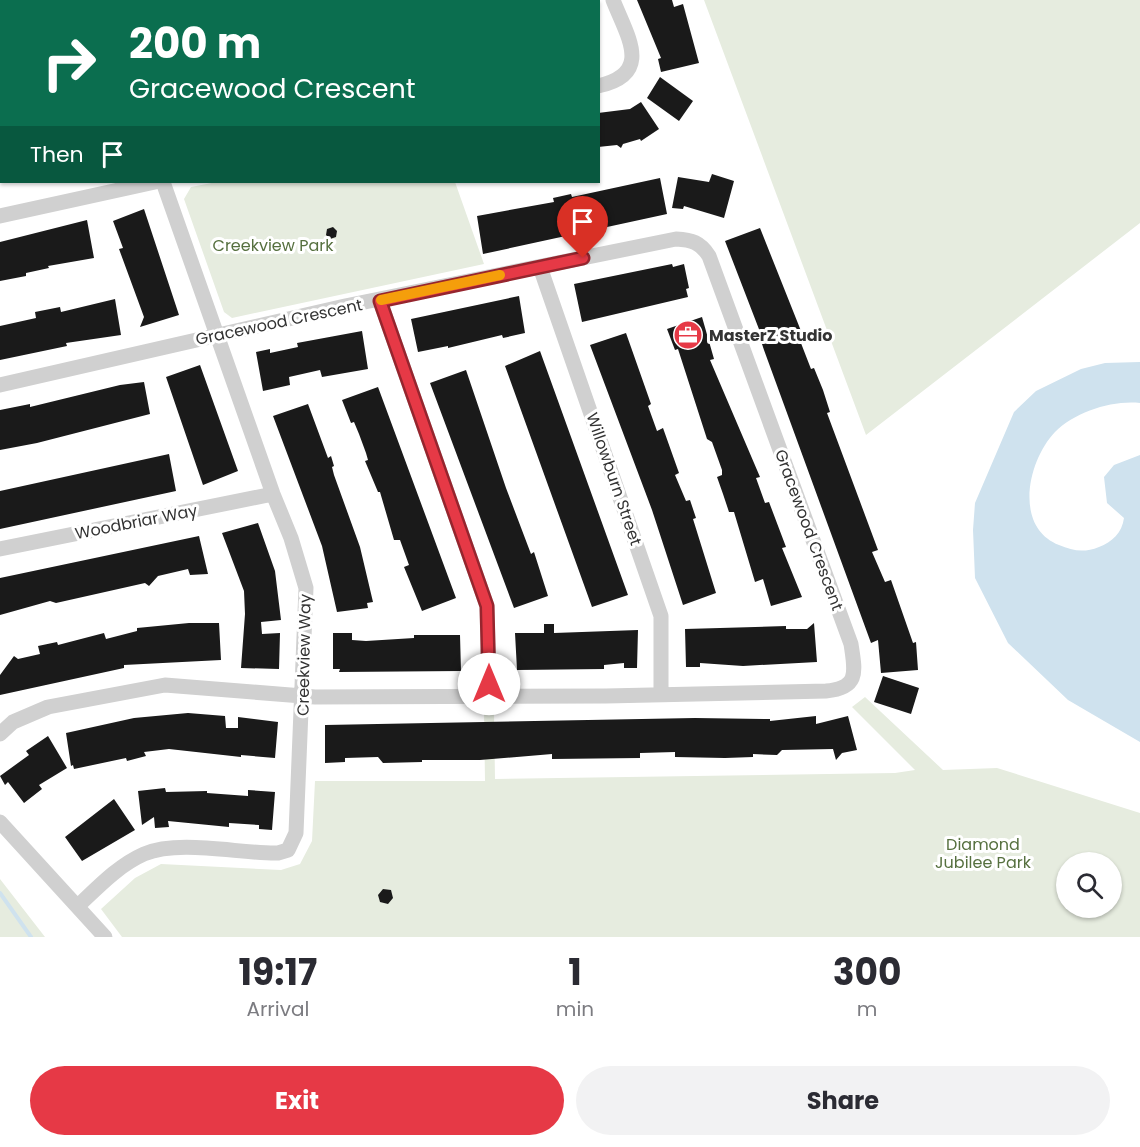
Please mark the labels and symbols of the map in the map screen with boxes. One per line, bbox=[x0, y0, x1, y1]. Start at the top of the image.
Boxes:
pin bbox=[557, 196, 608, 258]
park label: Creekview Park bbox=[213, 234, 334, 257]
street label: Gracewood Crescent bbox=[194, 293, 365, 351]
office icon: MasterZ Studio bbox=[672, 319, 704, 351]
place label: MasterZ Studio bbox=[709, 324, 833, 347]
street label: Willowburn Street bbox=[580, 409, 648, 549]
street label: Gracewood Crescent bbox=[769, 446, 849, 614]
street label: Woodbriar Way bbox=[73, 499, 199, 545]
street label: Creekview Way bbox=[291, 594, 317, 716]
position arrow bbox=[457, 652, 521, 716]
park label: Diamond Jubilee Park bbox=[935, 833, 1032, 874]

